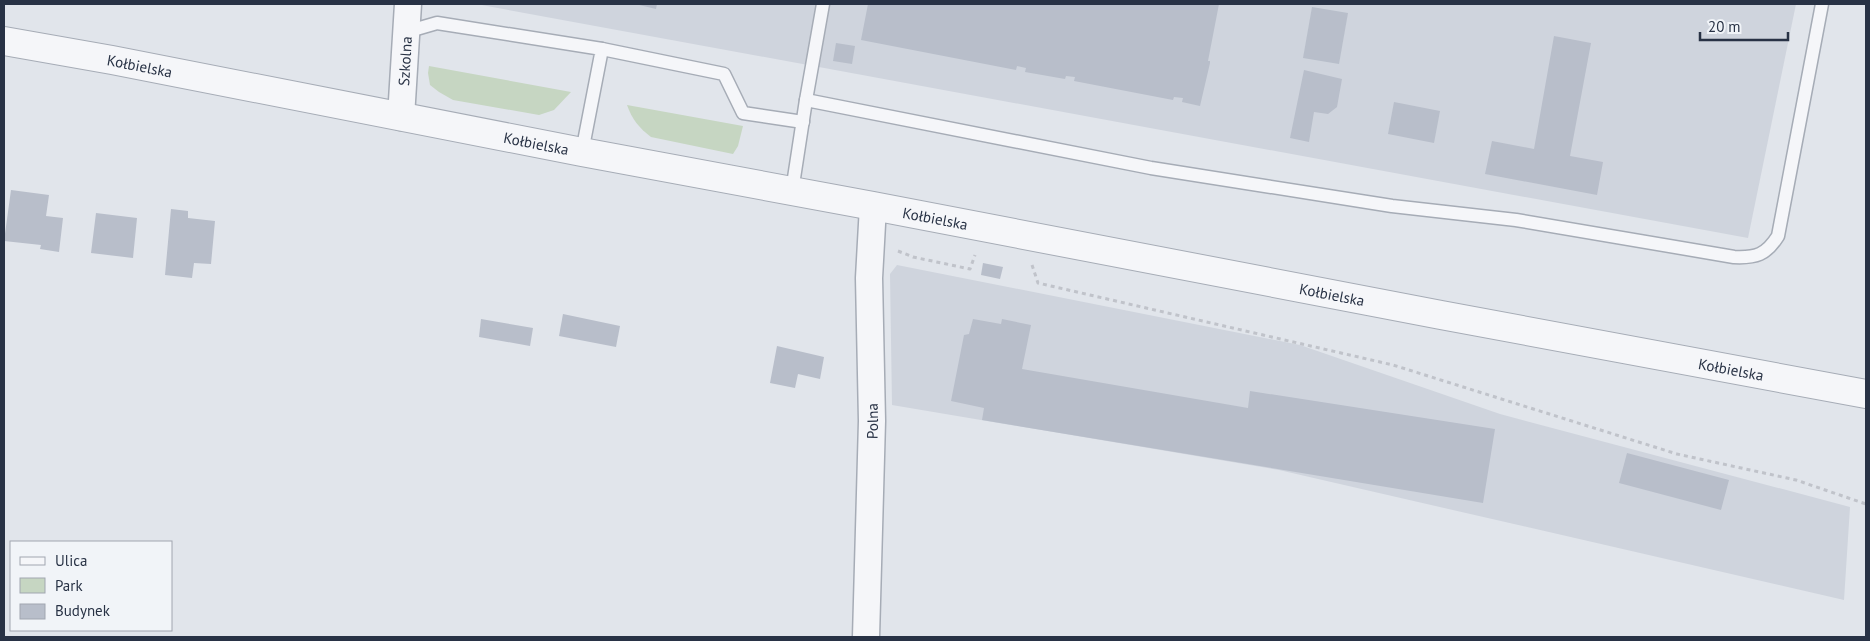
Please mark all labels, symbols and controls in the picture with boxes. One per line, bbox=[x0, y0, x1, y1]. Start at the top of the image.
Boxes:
scale bar bbox=[1700, 10, 1788, 42]
text: 20 m bbox=[1708, 17, 1741, 36]
street label: Szkolna bbox=[393, 36, 415, 87]
street label: Kołbielska bbox=[106, 50, 174, 81]
street label: Kołbielska bbox=[502, 127, 570, 159]
street label: Kołbielska bbox=[901, 202, 970, 234]
street label: Kołbielska bbox=[1298, 279, 1366, 310]
street label: Kołbielska bbox=[1697, 354, 1765, 384]
street label: Polna bbox=[862, 403, 882, 439]
legend bbox=[10, 541, 172, 631]
text: Ulica bbox=[55, 551, 87, 570]
text: Park bbox=[55, 576, 83, 595]
text: Budynek bbox=[55, 601, 111, 620]

